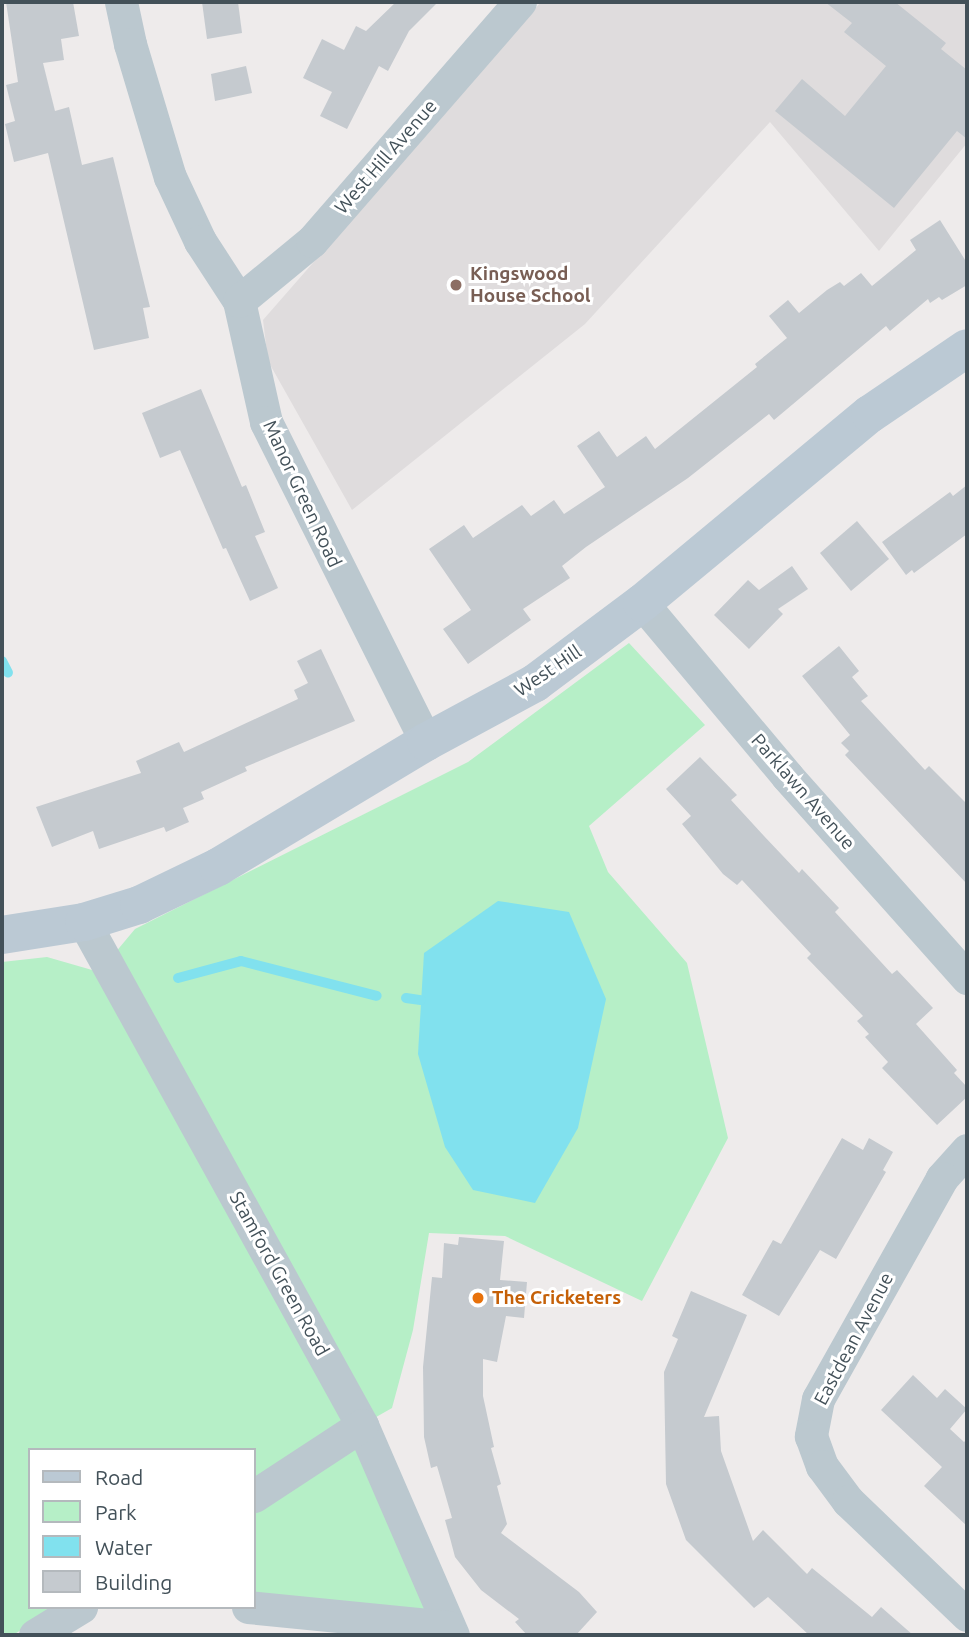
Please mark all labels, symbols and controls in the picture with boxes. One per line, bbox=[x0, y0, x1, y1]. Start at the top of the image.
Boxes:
street label: West Hill Avenue bbox=[330, 95, 442, 219]
place label: Kingswood House School bbox=[470, 263, 591, 307]
marker: Kingswood House School bbox=[448, 277, 464, 293]
street label: Manor Green Road bbox=[258, 417, 346, 571]
street label: West Hill bbox=[510, 640, 586, 702]
street label: Parklawn Avenue bbox=[746, 729, 860, 855]
street label: Stamford Green Road bbox=[224, 1188, 334, 1360]
street label: Eastdean Avenue bbox=[810, 1269, 898, 1409]
place label: The Cricketers bbox=[492, 1287, 621, 1309]
marker: The Cricketers bbox=[470, 1290, 486, 1306]
legend bbox=[28, 1448, 256, 1609]
text: Road bbox=[95, 1465, 143, 1489]
text: Park bbox=[95, 1500, 137, 1524]
text: Water bbox=[95, 1535, 153, 1559]
text: Building bbox=[95, 1570, 172, 1594]

